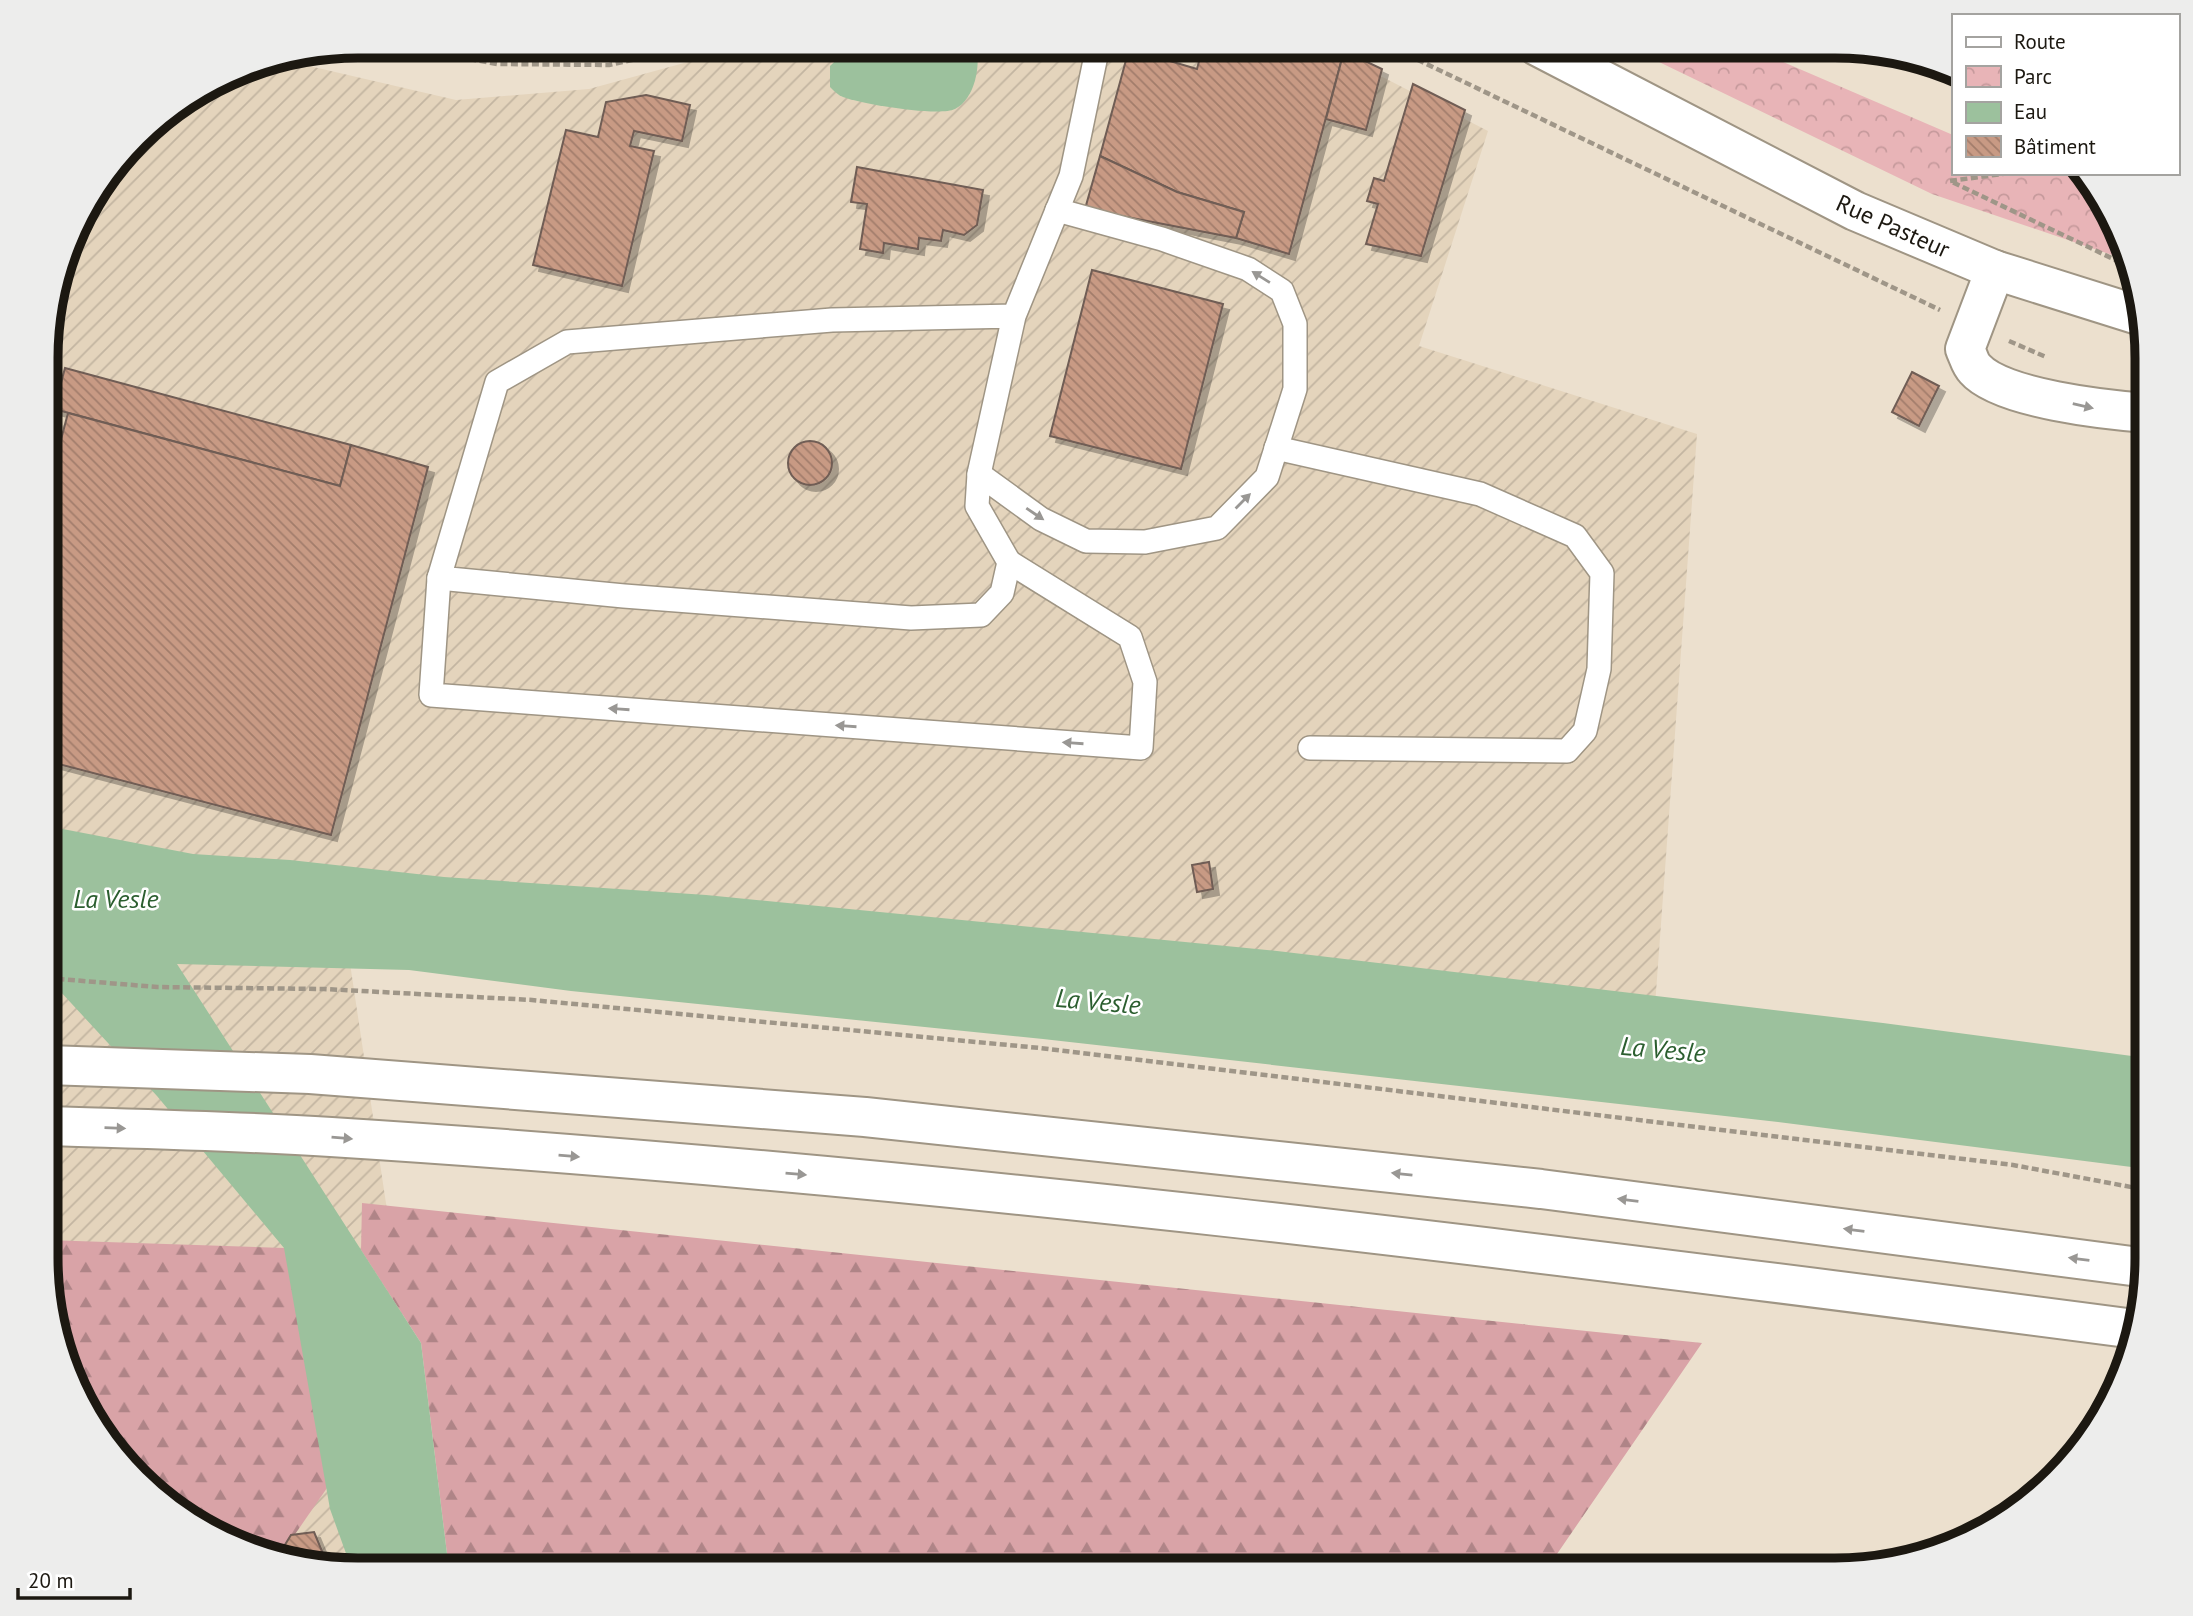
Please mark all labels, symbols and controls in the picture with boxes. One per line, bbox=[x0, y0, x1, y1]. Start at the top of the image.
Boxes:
legend bbox=[1952, 14, 2179, 175]
text: Route bbox=[2014, 28, 2066, 55]
text: Parc bbox=[2014, 63, 2052, 90]
text: Eau bbox=[2014, 98, 2047, 125]
text: Bâtiment bbox=[2014, 133, 2096, 160]
street label: Rue Pasteur bbox=[1831, 187, 1955, 265]
one-way arrow bbox=[1251, 271, 1271, 284]
one-way arrow bbox=[2072, 401, 2094, 412]
one-way arrow bbox=[1235, 493, 1251, 509]
one-way arrow bbox=[1026, 507, 1044, 521]
one-way arrow bbox=[608, 703, 630, 714]
one-way arrow bbox=[835, 720, 857, 731]
one-way arrow bbox=[1062, 737, 1084, 748]
water label: La Vesle bbox=[73, 882, 159, 915]
water label: La Vesle bbox=[1054, 981, 1142, 1021]
water label: La Vesle bbox=[1619, 1029, 1707, 1069]
one-way arrow bbox=[104, 1123, 126, 1134]
one-way arrow bbox=[331, 1133, 353, 1144]
one-way arrow bbox=[558, 1151, 580, 1162]
one-way arrow bbox=[785, 1169, 807, 1180]
one-way arrow bbox=[1391, 1169, 1413, 1180]
one-way arrow bbox=[1617, 1195, 1639, 1206]
one-way arrow bbox=[1842, 1224, 1864, 1235]
one-way arrow bbox=[2068, 1254, 2090, 1265]
scale bar bbox=[18, 1556, 130, 1600]
text: 20 m bbox=[28, 1567, 74, 1594]

